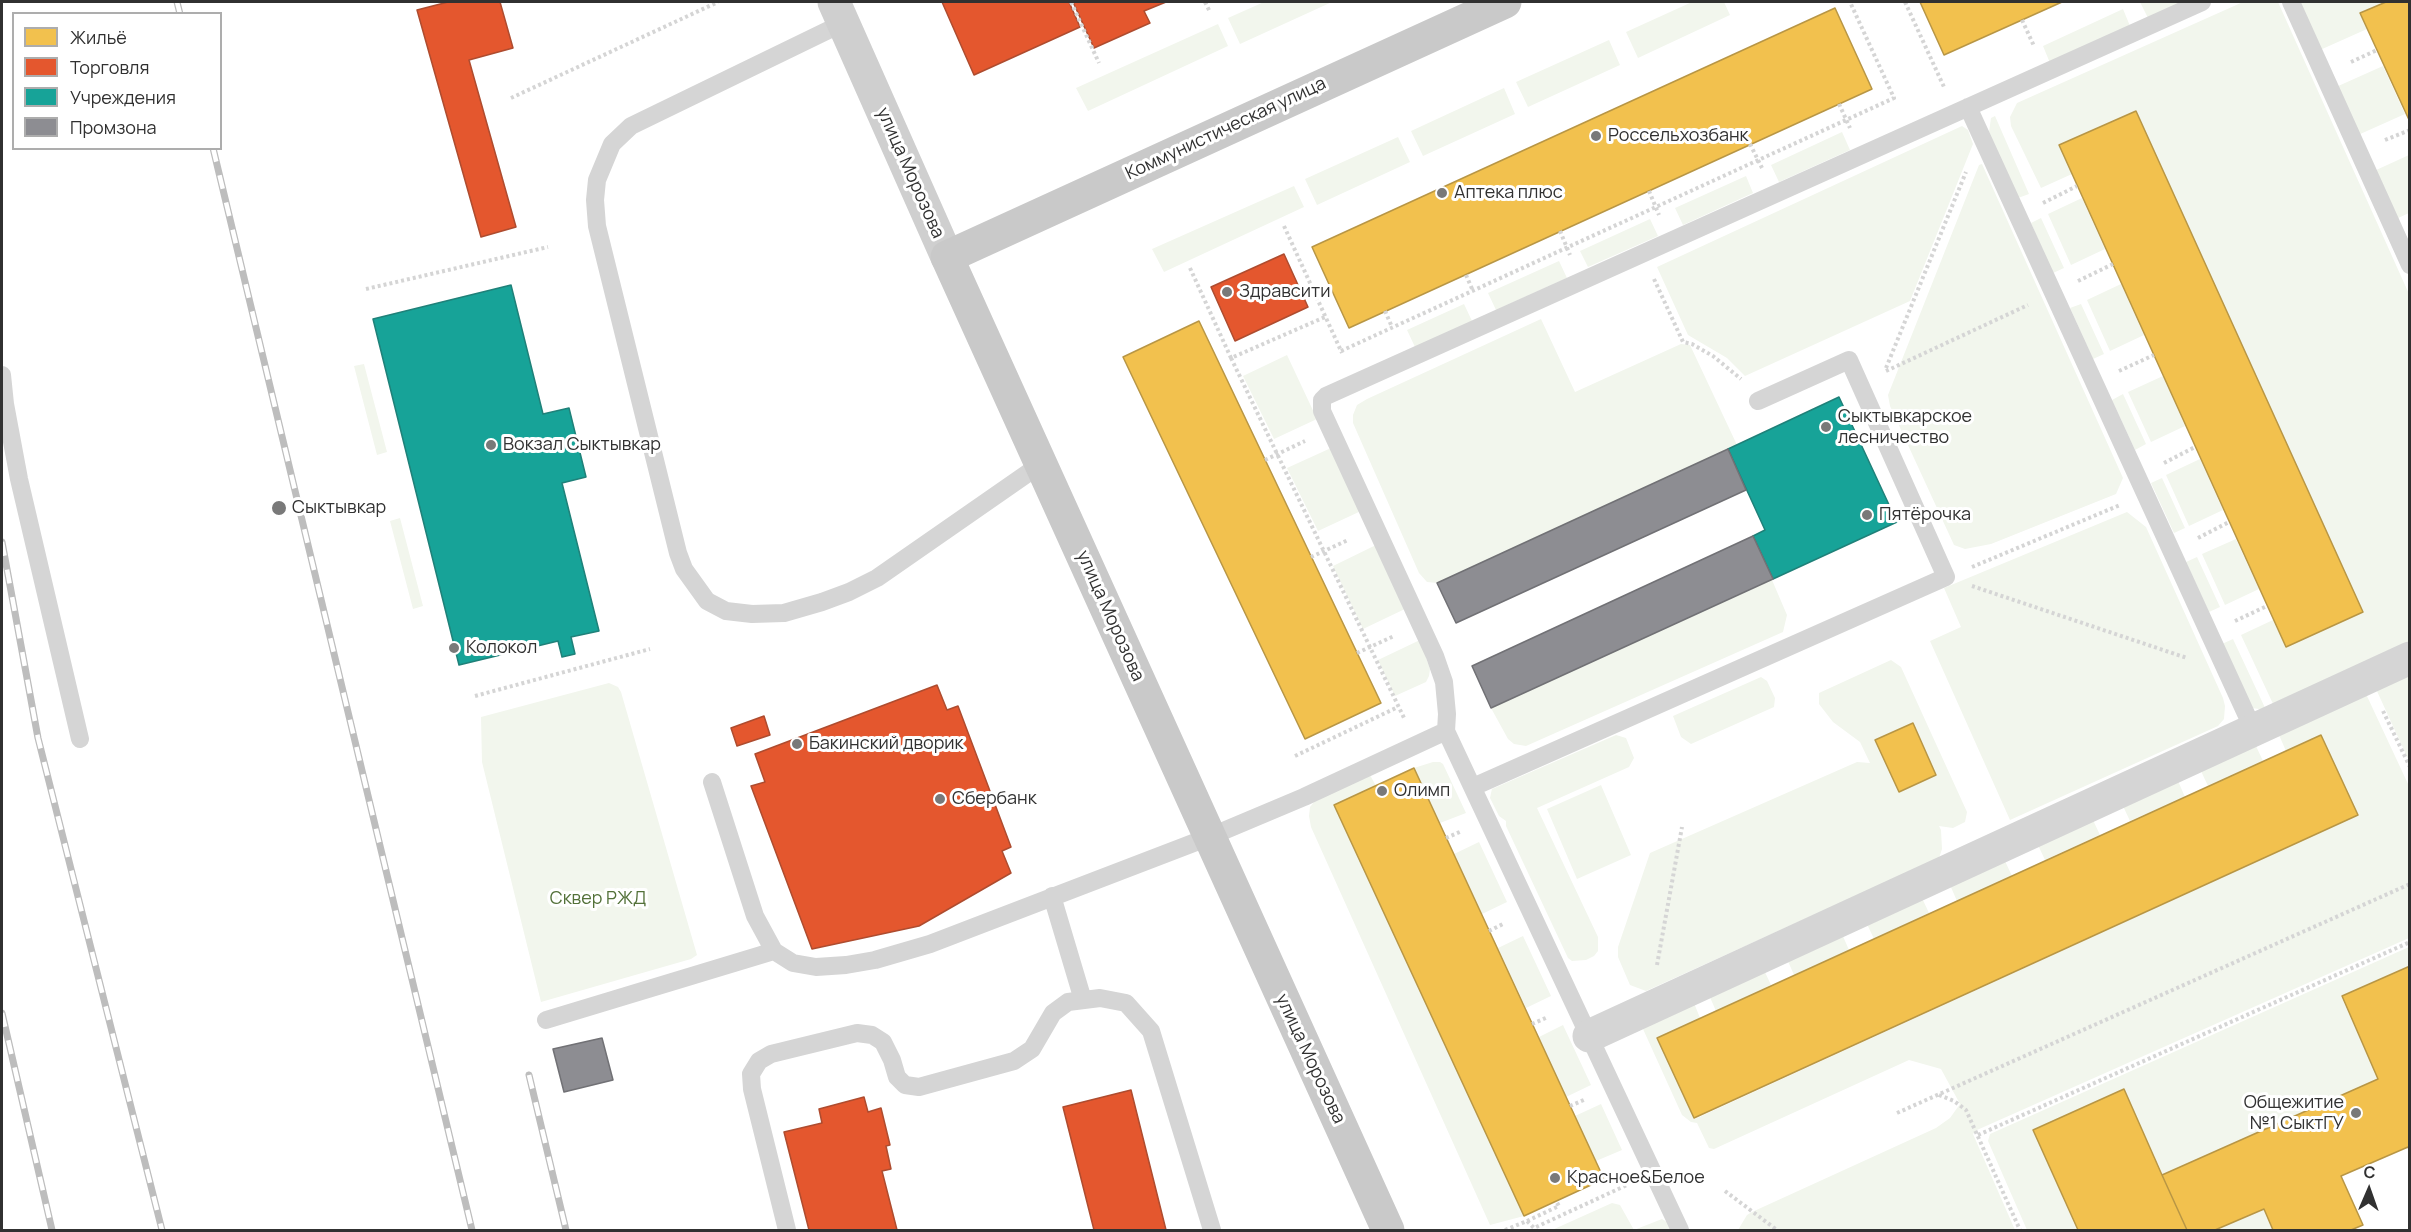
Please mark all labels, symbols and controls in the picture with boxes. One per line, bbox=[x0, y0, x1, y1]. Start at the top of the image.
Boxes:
legend bbox=[12, 12, 222, 150]
text: Жильё bbox=[70, 25, 127, 49]
text: Торговля bbox=[70, 55, 149, 79]
street label: Коммунистическая улица bbox=[1122, 73, 1330, 185]
text: Учреждения bbox=[70, 85, 176, 109]
street label: улица Морозова bbox=[872, 104, 948, 242]
text: Промзона bbox=[70, 115, 157, 139]
place label: Россельхозбанк bbox=[1608, 125, 1748, 147]
marker: Россельхозбанк bbox=[1589, 129, 1603, 143]
place label: Аптека плюс bbox=[1454, 182, 1563, 204]
marker: Аптека плюс bbox=[1435, 186, 1449, 200]
place label: Здравсити bbox=[1239, 281, 1330, 303]
marker: Здравсити bbox=[1220, 285, 1234, 299]
place label: Сыктывкарское лесничество bbox=[1838, 406, 1972, 448]
marker: Сыктывкарское лесничество bbox=[1819, 420, 1833, 434]
place label: Вокзал Сыктывкар bbox=[503, 434, 661, 456]
marker: Вокзал Сыктывкар bbox=[484, 438, 498, 452]
place label: Сыктывкар bbox=[292, 497, 386, 519]
marker: Сыктывкар bbox=[270, 499, 288, 517]
place label: Пятёрочка bbox=[1879, 504, 1971, 526]
marker: Пятёрочка bbox=[1860, 508, 1874, 522]
street label: улица Морозова bbox=[1072, 547, 1148, 685]
place label: Колокол bbox=[466, 637, 537, 659]
marker: Колокол bbox=[447, 641, 461, 655]
place label: Бакинский дворик bbox=[809, 733, 964, 755]
marker: Бакинский дворик bbox=[790, 737, 804, 751]
place label: Олимп bbox=[1394, 780, 1450, 802]
marker: Олимп bbox=[1375, 784, 1389, 798]
place label: Сбербанк bbox=[952, 788, 1037, 810]
marker: Сбербанк bbox=[933, 792, 947, 806]
park label: Сквер РЖД bbox=[550, 888, 646, 910]
street label: улица Морозова bbox=[1270, 991, 1350, 1127]
place label: Общежитие №1 СыктГУ bbox=[2244, 1092, 2344, 1134]
marker: Общежитие №1 СыктГУ bbox=[2349, 1106, 2363, 1120]
north arrow bbox=[2339, 1160, 2399, 1220]
text: С bbox=[2363, 1161, 2376, 1183]
place label: Красное&Белое bbox=[1567, 1167, 1705, 1189]
marker: Красное&Белое bbox=[1548, 1171, 1562, 1185]

